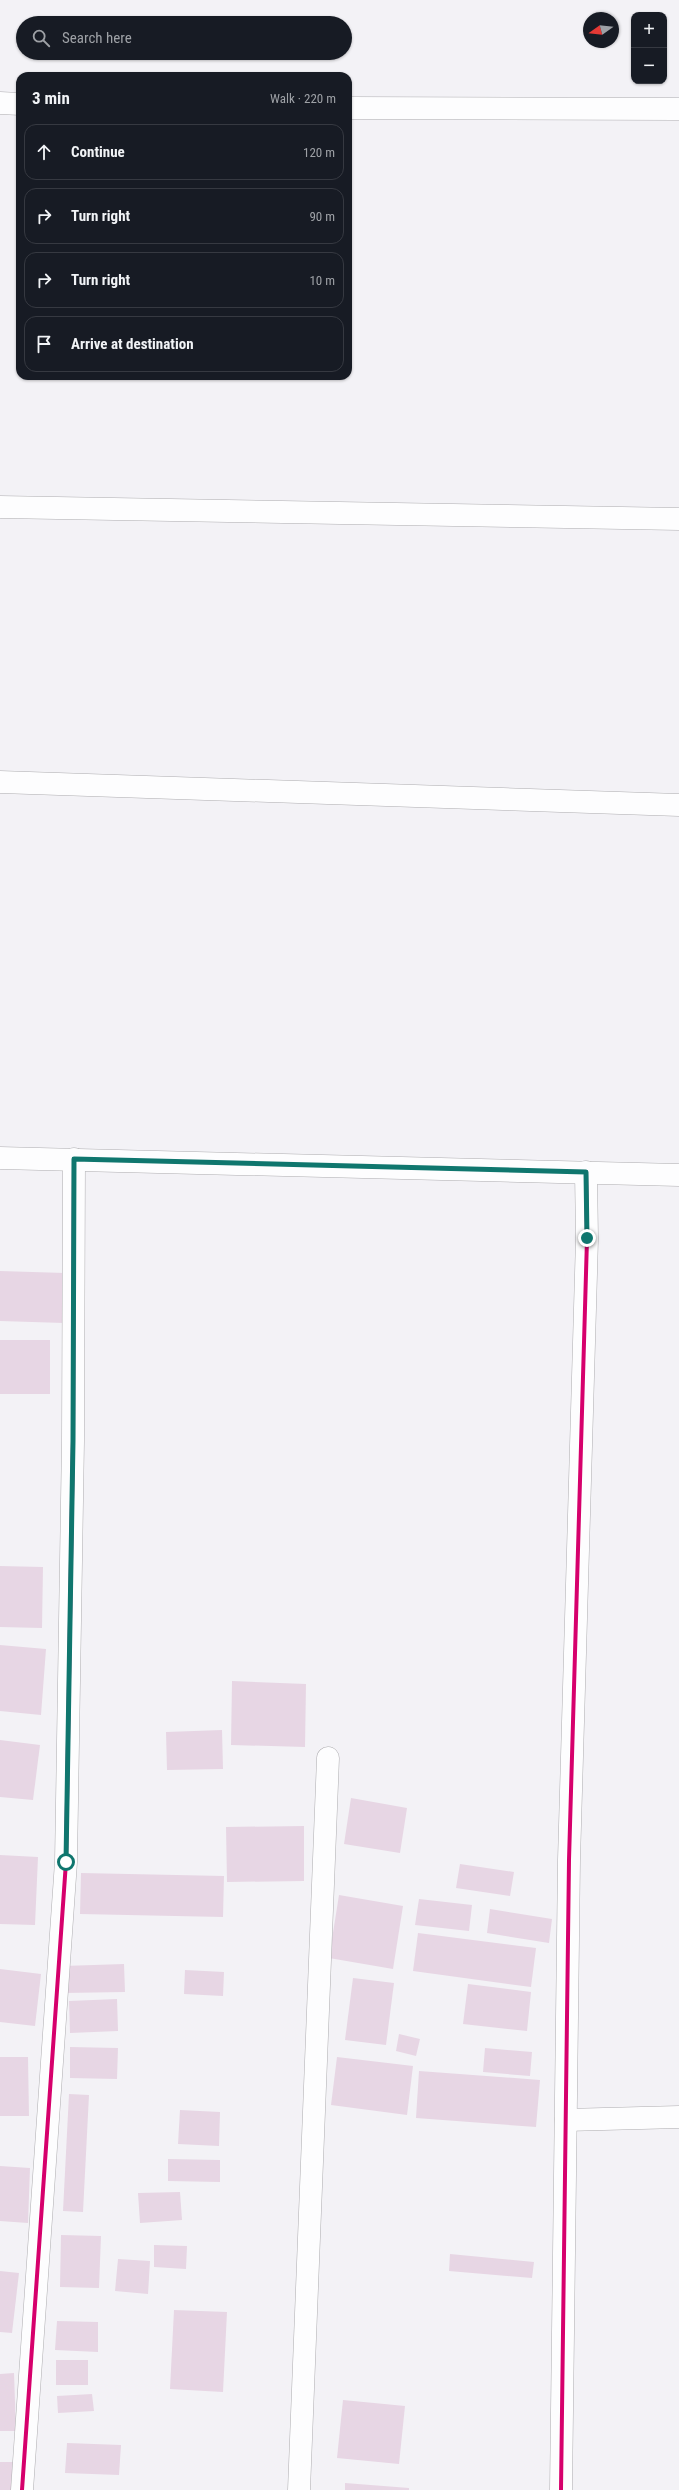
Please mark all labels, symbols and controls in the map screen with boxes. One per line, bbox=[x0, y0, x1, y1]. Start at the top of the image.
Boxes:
north arrow bbox=[583, 12, 619, 48]
map controls bbox=[631, 12, 667, 84]
button: + bbox=[631, 12, 667, 48]
search box bbox=[16, 16, 352, 60]
icon: search bbox=[30, 27, 52, 49]
text: Search here bbox=[62, 29, 132, 47]
button: − bbox=[631, 48, 667, 84]
text: 3 min bbox=[32, 88, 70, 108]
text: Walk · 220 m bbox=[270, 91, 336, 106]
icon: ahead bbox=[33, 141, 55, 163]
text: Continue bbox=[71, 143, 125, 161]
text: 120 m bbox=[303, 145, 335, 160]
icon: right bbox=[33, 205, 55, 227]
text: Turn right bbox=[71, 207, 130, 225]
text: 90 m bbox=[309, 209, 335, 224]
icon: right bbox=[33, 269, 55, 291]
text: Turn right bbox=[71, 271, 130, 289]
text: 10 m bbox=[309, 273, 335, 288]
icon: arrive bbox=[33, 333, 55, 355]
text: Arrive at destination bbox=[71, 335, 194, 353]
route end bbox=[578, 1229, 596, 1247]
route start bbox=[57, 1853, 75, 1871]

